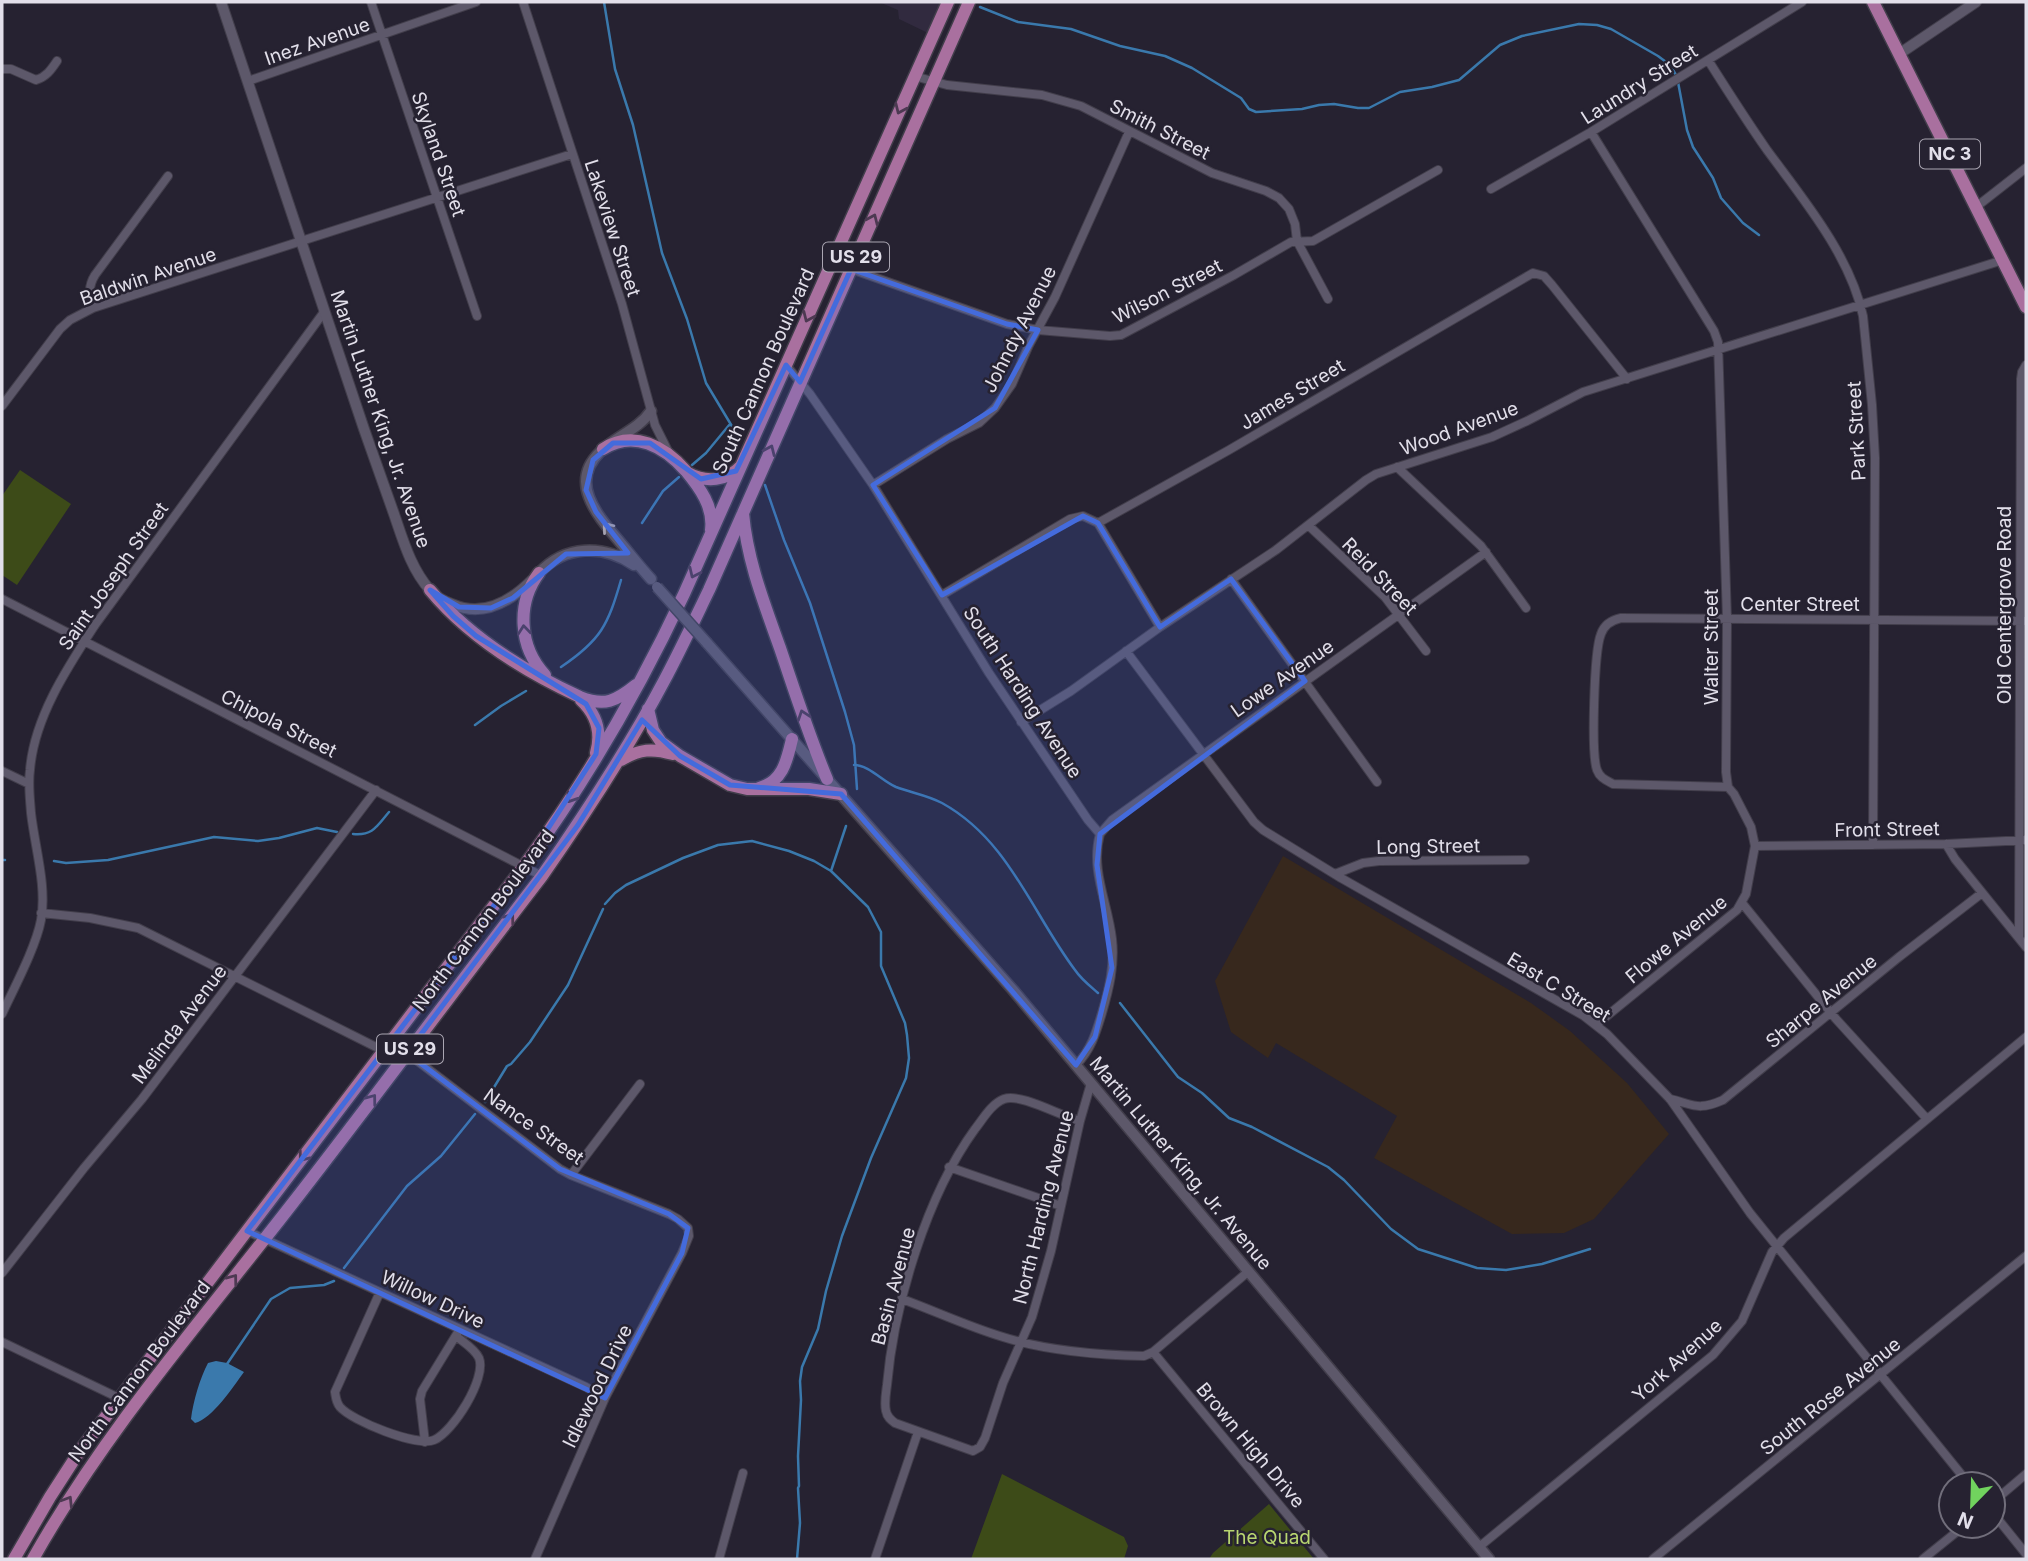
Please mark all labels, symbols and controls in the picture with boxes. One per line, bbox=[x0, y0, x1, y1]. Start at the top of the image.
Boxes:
street label: Inez Avenue bbox=[262, 13, 373, 70]
street label: Laundry Street bbox=[1577, 40, 1702, 129]
street label: Skyland Street bbox=[406, 89, 471, 220]
street label: Smith Street bbox=[1106, 94, 1214, 165]
one-way arrow bbox=[894, 102, 908, 114]
road number: NC 3 bbox=[1920, 140, 1980, 168]
street label: Lakeview Street bbox=[580, 157, 646, 300]
one-way arrow bbox=[865, 214, 879, 227]
street label: Baldwin Avenue bbox=[77, 242, 219, 311]
road number: US 29 bbox=[823, 243, 889, 272]
street label: Wilson Street bbox=[1109, 254, 1226, 329]
street label: Johndy Avenue bbox=[978, 262, 1061, 396]
street label: South Cannon Boulevard bbox=[708, 265, 819, 478]
street label: Martin Luther King, Jr. Avenue bbox=[325, 287, 436, 551]
one-way arrow bbox=[802, 310, 816, 322]
street label: James Street bbox=[1236, 354, 1349, 435]
street label: Park Street bbox=[1842, 381, 1871, 481]
street label: Wood Avenue bbox=[1397, 396, 1521, 461]
one-way arrow bbox=[762, 445, 776, 457]
street label: Saint Joseph Street bbox=[54, 498, 173, 655]
street label: Old Centergrove Road bbox=[1993, 506, 2016, 704]
one-way arrow bbox=[603, 522, 615, 535]
street label: Reid Street bbox=[1337, 533, 1422, 620]
one-way arrow bbox=[688, 566, 702, 578]
street label: Walter Street bbox=[1700, 589, 1723, 705]
street label: Center Street bbox=[1740, 593, 1860, 616]
street label: South Harding Avenue bbox=[958, 602, 1087, 783]
one-way arrow bbox=[517, 625, 532, 636]
street label: Lowe Avenue bbox=[1226, 635, 1338, 722]
street label: Chipola Street bbox=[217, 684, 341, 763]
one-way arrow bbox=[797, 710, 811, 722]
one-way arrow bbox=[566, 791, 579, 804]
street label: Front Street bbox=[1834, 817, 1940, 842]
street label: North Cannon Boulevard bbox=[408, 825, 559, 1015]
street label: Long Street bbox=[1376, 834, 1480, 859]
street label: Flowe Avenue bbox=[1621, 890, 1732, 988]
one-way arrow bbox=[501, 913, 514, 925]
street label: East C Street bbox=[1503, 948, 1615, 1027]
street label: Sharpe Avenue bbox=[1761, 950, 1882, 1053]
street label: Melinda Avenue bbox=[127, 960, 232, 1088]
road number: US 29 bbox=[377, 1034, 443, 1064]
street label: Martin Luther King, Jr. Avenue bbox=[1085, 1052, 1277, 1275]
street label: Nance Street bbox=[479, 1083, 588, 1169]
one-way arrow bbox=[363, 1094, 376, 1106]
street label: North Harding Avenue bbox=[1008, 1108, 1079, 1306]
one-way arrow bbox=[298, 1149, 311, 1162]
street label: Basin Avenue bbox=[867, 1225, 920, 1348]
street label: Willow Drive bbox=[377, 1265, 488, 1333]
one-way arrow bbox=[225, 1274, 238, 1287]
street label: North Cannon Boulevard bbox=[64, 1276, 215, 1466]
street label: York Avenue bbox=[1628, 1314, 1727, 1407]
street label: Idlewood Drive bbox=[558, 1321, 637, 1452]
street label: South Rose Avenue bbox=[1755, 1333, 1905, 1460]
street label: Brown High Drive bbox=[1191, 1378, 1310, 1513]
north arrow bbox=[1937, 1470, 2007, 1540]
one-way arrow bbox=[60, 1495, 73, 1508]
text: N bbox=[1954, 1507, 1977, 1534]
park label: The Quad bbox=[1223, 1526, 1311, 1549]

